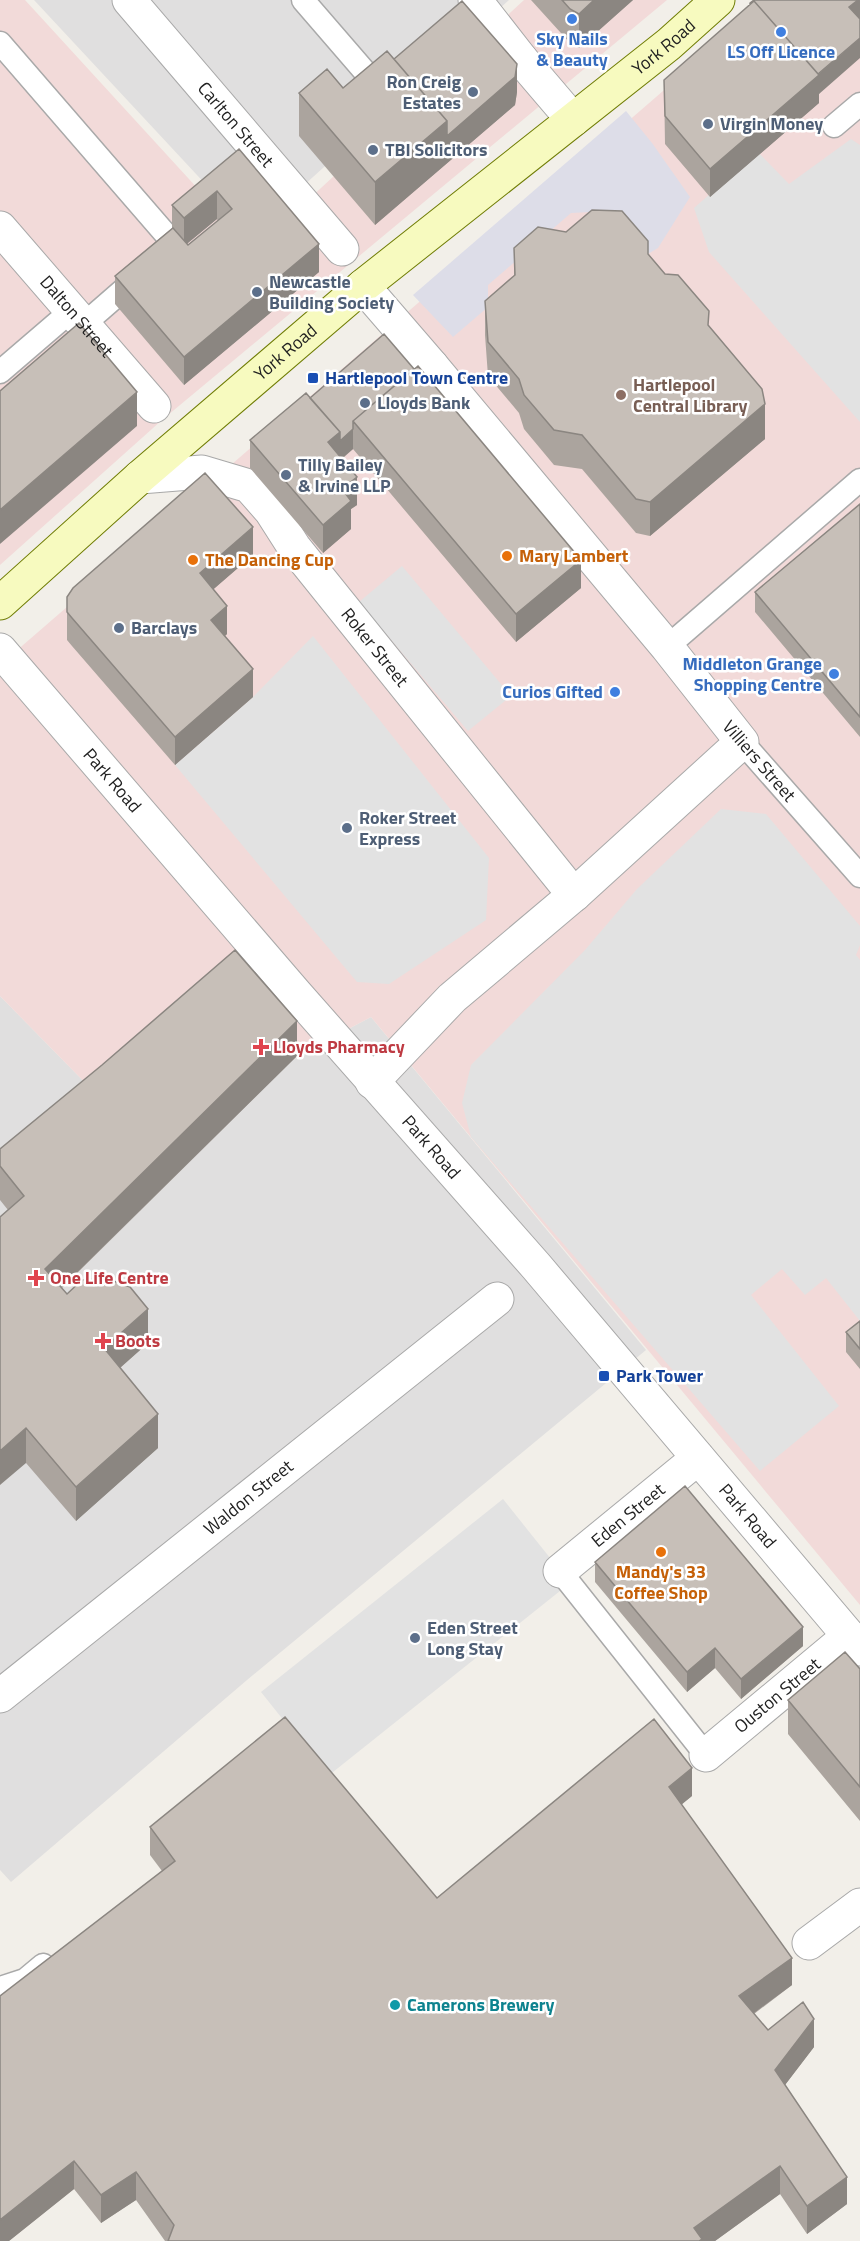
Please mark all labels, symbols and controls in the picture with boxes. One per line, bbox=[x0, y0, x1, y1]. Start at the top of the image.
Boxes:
marker: Sky Nails & Beauty bbox=[565, 12, 579, 26]
street label: York Road bbox=[626, 12, 701, 81]
place label: Sky Nails & Beauty bbox=[536, 25, 608, 73]
marker: LS Off Licence bbox=[774, 25, 788, 39]
place label: LS Off Licence bbox=[727, 38, 835, 65]
place label: Ron Creig Estates bbox=[387, 68, 461, 116]
street label: Carlton Street bbox=[192, 76, 281, 174]
marker: Ron Creig Estates bbox=[466, 85, 480, 99]
place label: Virgin Money bbox=[720, 110, 823, 137]
marker: Virgin Money bbox=[701, 117, 715, 131]
place label: TBI Solicitors bbox=[385, 136, 487, 163]
marker: TBI Solicitors bbox=[366, 143, 380, 157]
place label: Newcastle Building Society bbox=[269, 268, 394, 316]
street label: Dalton Street bbox=[34, 269, 121, 364]
marker: Newcastle Building Society bbox=[250, 285, 264, 299]
street label: York Road bbox=[248, 317, 323, 387]
place label: Hartlepool Town Centre bbox=[325, 364, 508, 391]
marker: Hartlepool Town Centre bbox=[306, 371, 320, 385]
place label: Hartlepool Central Library bbox=[633, 371, 748, 419]
marker: Hartlepool Central Library bbox=[614, 388, 628, 402]
place label: Lloyds Bank bbox=[377, 389, 471, 416]
marker: Lloyds Bank bbox=[358, 396, 372, 410]
place label: Tilly Bailey & Irvine LLP bbox=[298, 451, 391, 499]
marker: Tilly Bailey & Irvine LLP bbox=[279, 468, 293, 482]
place label: Mary Lambert bbox=[519, 542, 629, 569]
place label: The Dancing Cup bbox=[205, 546, 334, 573]
marker: Mary Lambert bbox=[500, 549, 514, 563]
marker: The Dancing Cup bbox=[186, 553, 200, 567]
street label: Roker Street bbox=[335, 602, 416, 693]
place label: Barclays bbox=[131, 614, 197, 641]
marker: Barclays bbox=[112, 621, 126, 635]
place label: Middleton Grange Shopping Centre bbox=[682, 650, 822, 698]
marker: Middleton Grange Shopping Centre bbox=[827, 667, 841, 681]
place label: Curios Gifted bbox=[502, 678, 603, 705]
marker: Curios Gifted bbox=[608, 685, 622, 699]
street label: Villiers Street bbox=[716, 714, 803, 808]
street label: Park Road bbox=[77, 742, 148, 818]
place label: Roker Street Express bbox=[359, 804, 457, 852]
marker: Roker Street Express bbox=[340, 821, 354, 835]
place label: Lloyds Pharmacy bbox=[273, 1033, 405, 1060]
marker: Lloyds Pharmacy bbox=[254, 1040, 268, 1054]
street label: Park Road bbox=[396, 1109, 467, 1185]
place label: One Life Centre bbox=[50, 1264, 169, 1291]
marker: One Life Centre bbox=[27, 1269, 45, 1287]
place label: Boots bbox=[115, 1327, 160, 1354]
marker: Boots bbox=[96, 1334, 110, 1348]
place label: Park Tower bbox=[616, 1362, 704, 1389]
marker: Park Tower bbox=[597, 1369, 611, 1383]
street label: Waldon Street bbox=[198, 1452, 299, 1541]
street label: Eden Street bbox=[585, 1476, 671, 1553]
street label: Park Road bbox=[713, 1477, 783, 1554]
marker: Mandy's 33 Coffee Shop bbox=[654, 1545, 668, 1559]
place label: Mandy's 33 Coffee Shop bbox=[614, 1558, 708, 1606]
place label: Eden Street Long Stay bbox=[427, 1614, 518, 1662]
marker: Eden Street Long Stay bbox=[408, 1631, 422, 1645]
street label: Ouston Street bbox=[728, 1650, 827, 1739]
place label: Camerons Brewery bbox=[407, 1991, 555, 2018]
marker: Camerons Brewery bbox=[388, 1998, 402, 2012]

